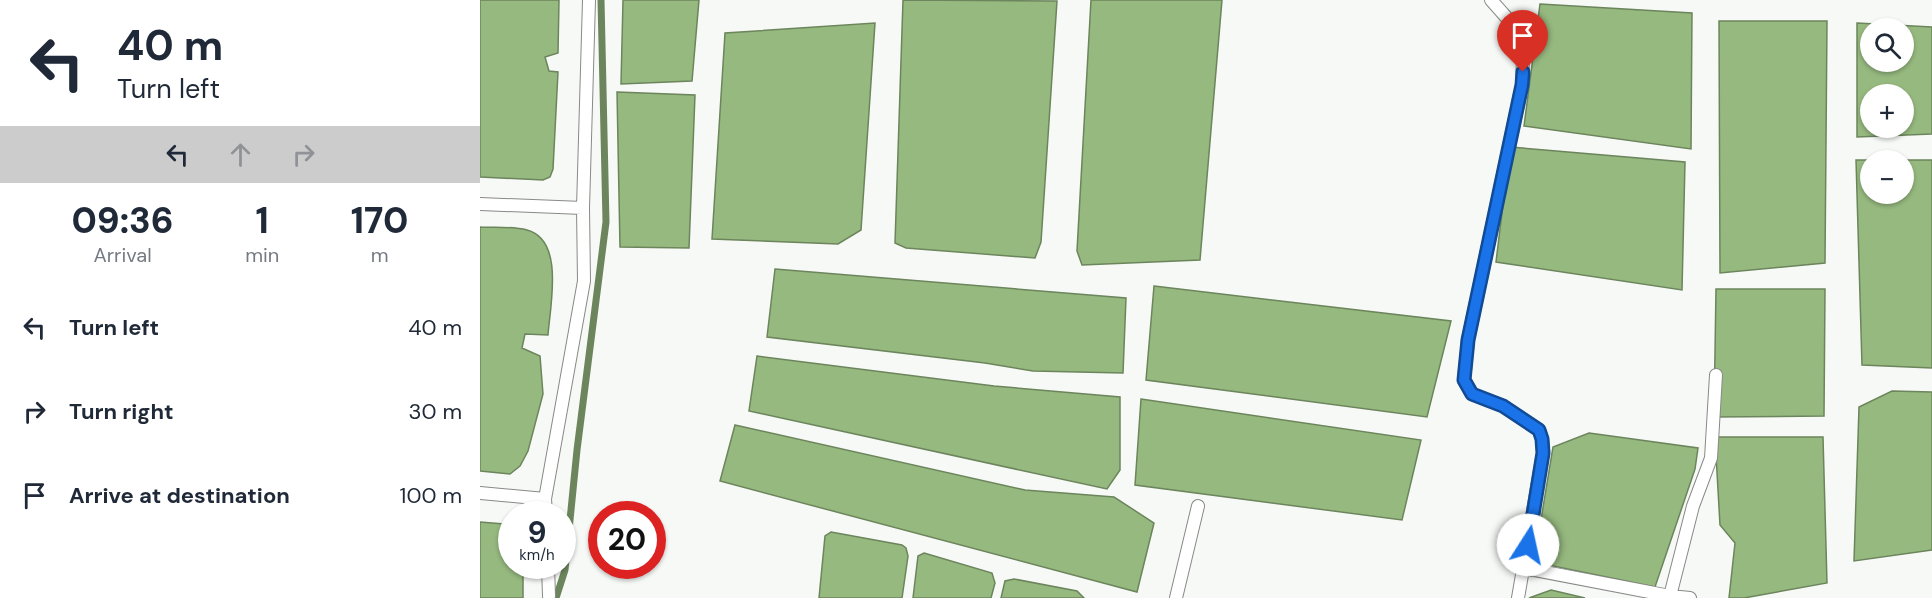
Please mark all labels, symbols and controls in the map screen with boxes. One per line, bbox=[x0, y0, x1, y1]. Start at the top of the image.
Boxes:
pin bbox=[1497, 10, 1548, 72]
text: 40 m bbox=[117, 18, 223, 73]
map controls bbox=[1860, 18, 1914, 204]
button: search bbox=[1860, 18, 1914, 72]
icon: arrive bbox=[1506, 19, 1539, 52]
icon: left bbox=[18, 24, 96, 102]
text: Turn left bbox=[117, 71, 220, 106]
button: + bbox=[1860, 84, 1914, 138]
icon: left bbox=[161, 138, 194, 171]
icon: ahead bbox=[224, 138, 257, 171]
icon: right bbox=[287, 138, 320, 171]
button: − bbox=[1860, 150, 1914, 204]
text: 09:36 bbox=[71, 197, 174, 244]
text: 1 bbox=[256, 197, 269, 244]
text: 170 bbox=[351, 197, 409, 244]
text: Arrival bbox=[93, 242, 152, 268]
text: min bbox=[245, 242, 279, 268]
text: m bbox=[371, 242, 389, 268]
icon: left bbox=[18, 311, 51, 344]
text: Turn left bbox=[69, 313, 159, 342]
text: 40 m bbox=[408, 313, 462, 342]
icon: right bbox=[18, 395, 51, 428]
text: Turn right bbox=[69, 397, 174, 426]
text: 30 m bbox=[408, 397, 462, 426]
icon: arrive bbox=[18, 479, 51, 512]
text: Arrive at destination bbox=[69, 481, 290, 510]
text: 100 m bbox=[400, 481, 462, 510]
speed limit sign: 20 bbox=[588, 501, 666, 579]
text: 9 bbox=[527, 513, 547, 552]
position arrow bbox=[1496, 513, 1560, 577]
text: km/h bbox=[519, 545, 555, 565]

